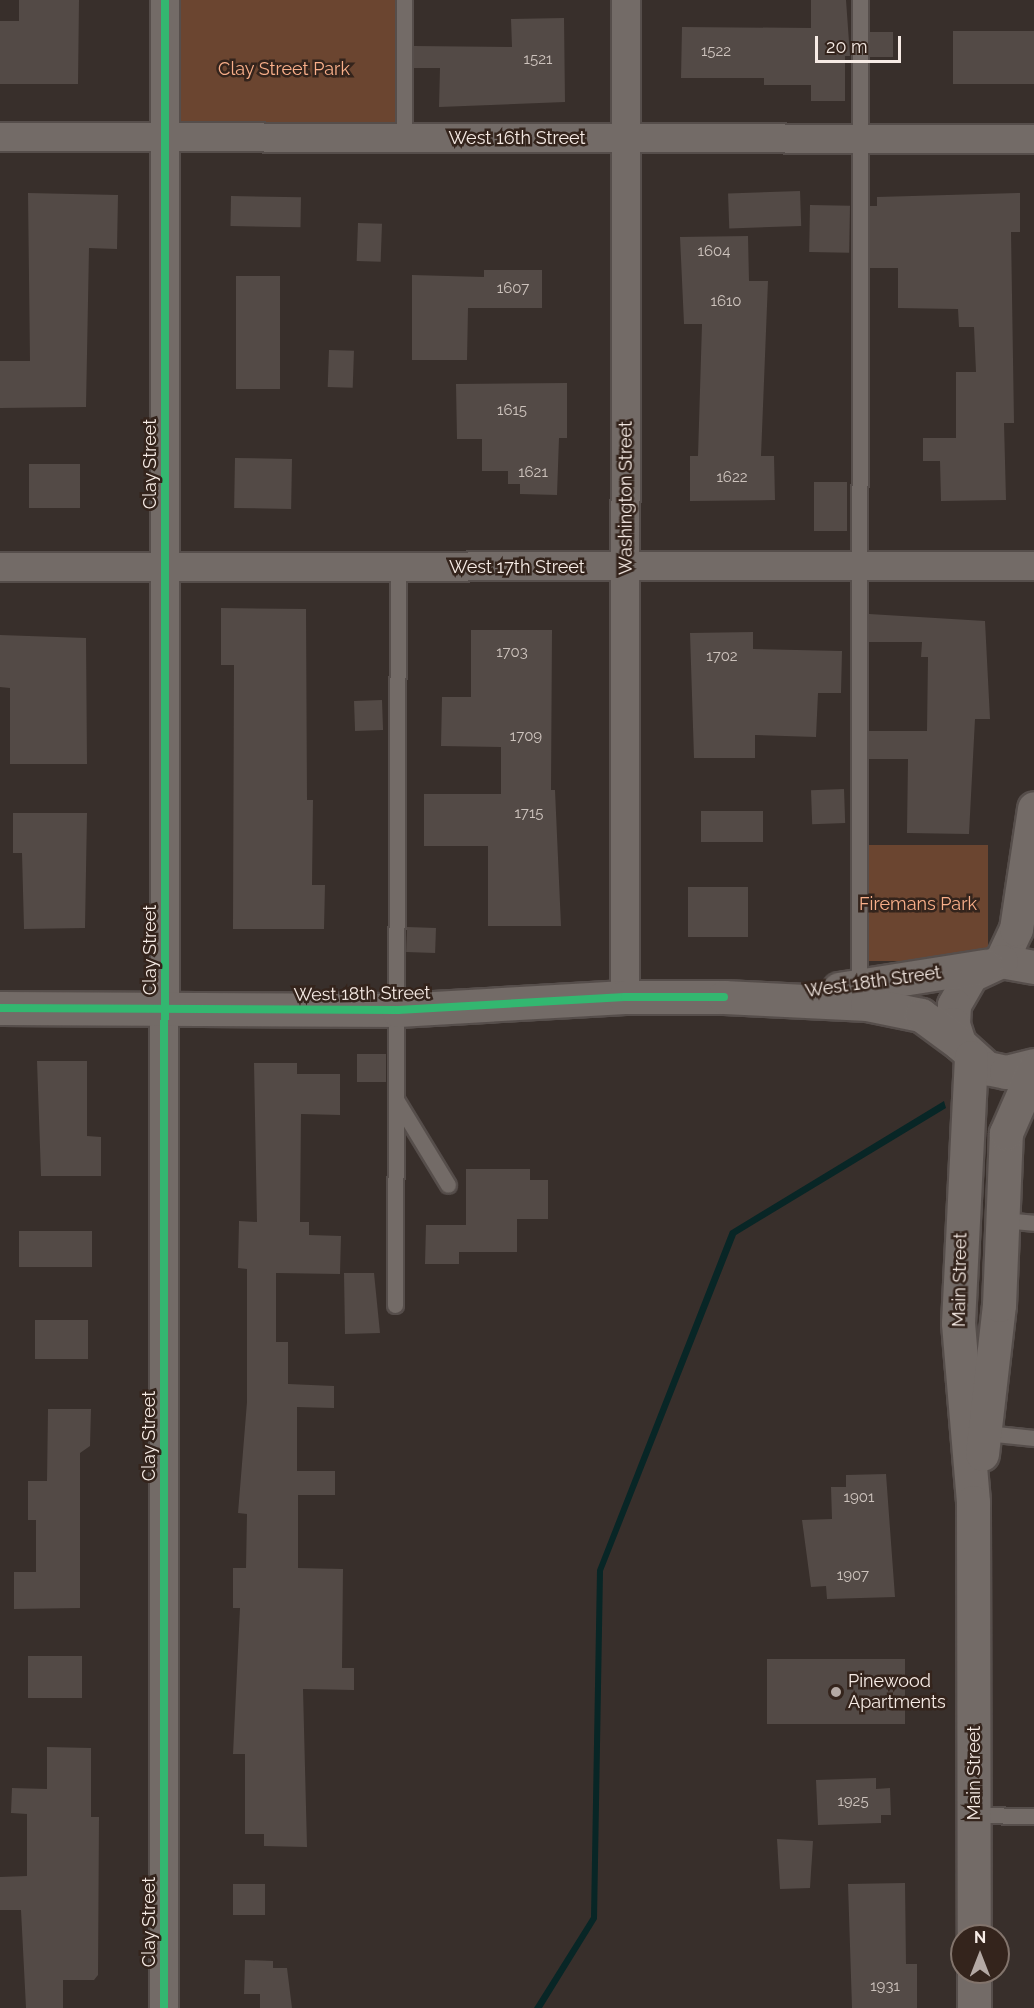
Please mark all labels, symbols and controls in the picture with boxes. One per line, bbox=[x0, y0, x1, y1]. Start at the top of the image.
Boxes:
scale bar bbox=[818, 24, 904, 62]
text: 20 m bbox=[826, 36, 868, 57]
house number: 1522 bbox=[701, 43, 731, 61]
house number: 1521 bbox=[524, 51, 552, 69]
park label: Clay Street Park bbox=[218, 58, 350, 80]
street label: West 16th Street bbox=[448, 127, 586, 149]
house number: 1604 bbox=[698, 243, 730, 261]
house number: 1607 bbox=[497, 280, 529, 298]
house number: 1610 bbox=[710, 293, 742, 311]
house number: 1615 bbox=[497, 402, 527, 420]
street label: Clay Street bbox=[139, 418, 161, 510]
street label: Washington Street bbox=[615, 421, 637, 575]
house number: 1621 bbox=[518, 464, 548, 482]
house number: 1622 bbox=[716, 469, 748, 487]
street label: West 17th Street bbox=[449, 556, 585, 578]
house number: 1703 bbox=[496, 644, 528, 662]
house number: 1702 bbox=[706, 648, 738, 666]
house number: 1709 bbox=[510, 728, 542, 746]
house number: 1715 bbox=[515, 805, 543, 823]
park label: Firemans Park bbox=[859, 893, 977, 915]
street label: Clay Street bbox=[139, 904, 161, 996]
street label: West 18th Street bbox=[804, 962, 942, 1002]
street label: West 18th Street bbox=[293, 982, 431, 1006]
street label: Main Street bbox=[948, 1233, 972, 1327]
street label: Clay Street bbox=[138, 1390, 160, 1482]
house number: 1901 bbox=[844, 1489, 874, 1507]
house number: 1907 bbox=[837, 1567, 869, 1585]
place label: Pinewood Apartments bbox=[848, 1671, 946, 1714]
marker: Pinewood Apartments bbox=[829, 1685, 843, 1699]
street label: Main Street bbox=[963, 1726, 985, 1820]
house number: 1925 bbox=[837, 1793, 869, 1811]
street label: Clay Street bbox=[138, 1876, 160, 1968]
north arrow bbox=[950, 1924, 1010, 1984]
text: N bbox=[974, 1928, 986, 1947]
house number: 1931 bbox=[870, 1978, 900, 1996]

